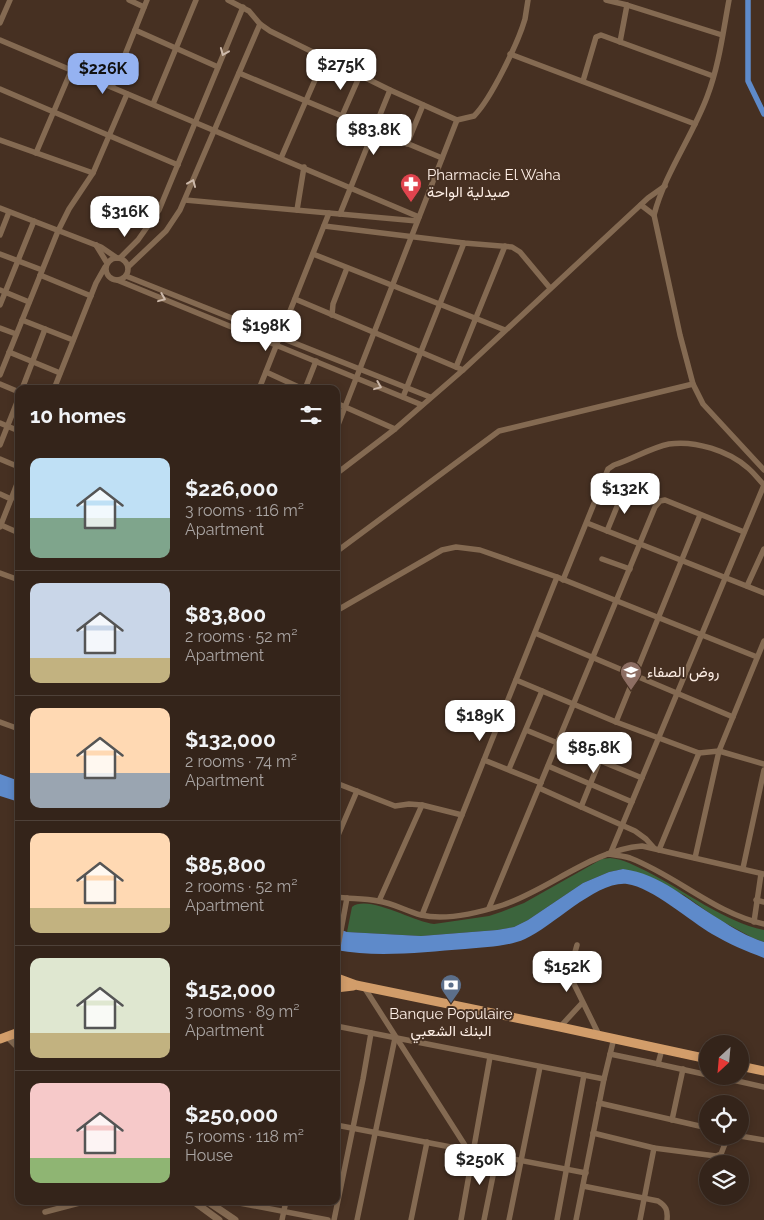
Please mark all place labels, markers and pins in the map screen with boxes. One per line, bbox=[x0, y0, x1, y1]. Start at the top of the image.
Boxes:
pin: $275K bbox=[306, 48, 376, 91]
pin: $226K bbox=[68, 52, 138, 95]
pin: $83.8K bbox=[333, 114, 415, 156]
place label: Pharmacie El Waha صيدلية الواحة bbox=[427, 166, 561, 201]
pharmacy icon: Pharmacie El Waha صيدلية الواحة bbox=[399, 172, 423, 203]
pin: $316K bbox=[90, 196, 160, 238]
pin: $198K bbox=[231, 310, 301, 352]
pin: $132K bbox=[590, 472, 660, 515]
school or university icon: روض الصفاء bbox=[619, 660, 643, 691]
place label: روض الصفاء bbox=[647, 663, 719, 682]
pin: $189K bbox=[445, 700, 515, 742]
pin: $85.8K bbox=[553, 732, 635, 774]
pin: $152K bbox=[532, 950, 602, 993]
bank icon: Banque Populaire البنك الشعبي bbox=[439, 973, 463, 1004]
place label: Banque Populaire البنك الشعبي bbox=[389, 1005, 513, 1044]
pin: $250K bbox=[445, 1144, 515, 1186]

